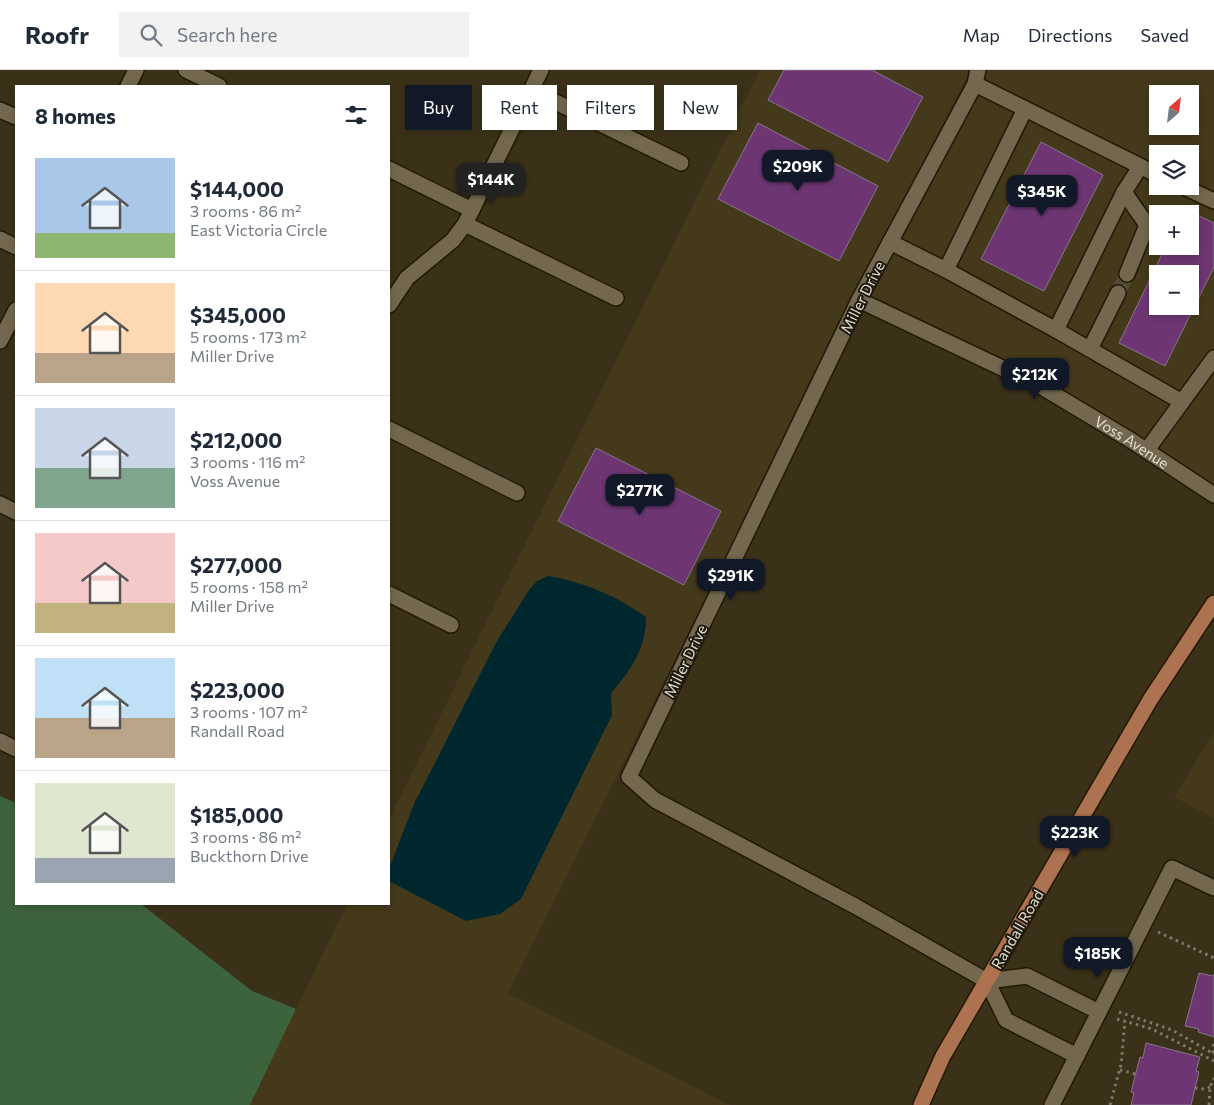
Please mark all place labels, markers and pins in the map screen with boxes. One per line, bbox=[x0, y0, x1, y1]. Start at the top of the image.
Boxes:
pin: $209K bbox=[763, 150, 833, 192]
pin: $144K bbox=[456, 162, 526, 205]
pin: $345K bbox=[1007, 174, 1077, 217]
pin: $212K bbox=[1000, 358, 1070, 400]
pin: $277K bbox=[605, 474, 675, 516]
pin: $291K bbox=[696, 558, 766, 601]
pin: $223K bbox=[1040, 816, 1110, 858]
pin: $185K bbox=[1063, 936, 1133, 979]

